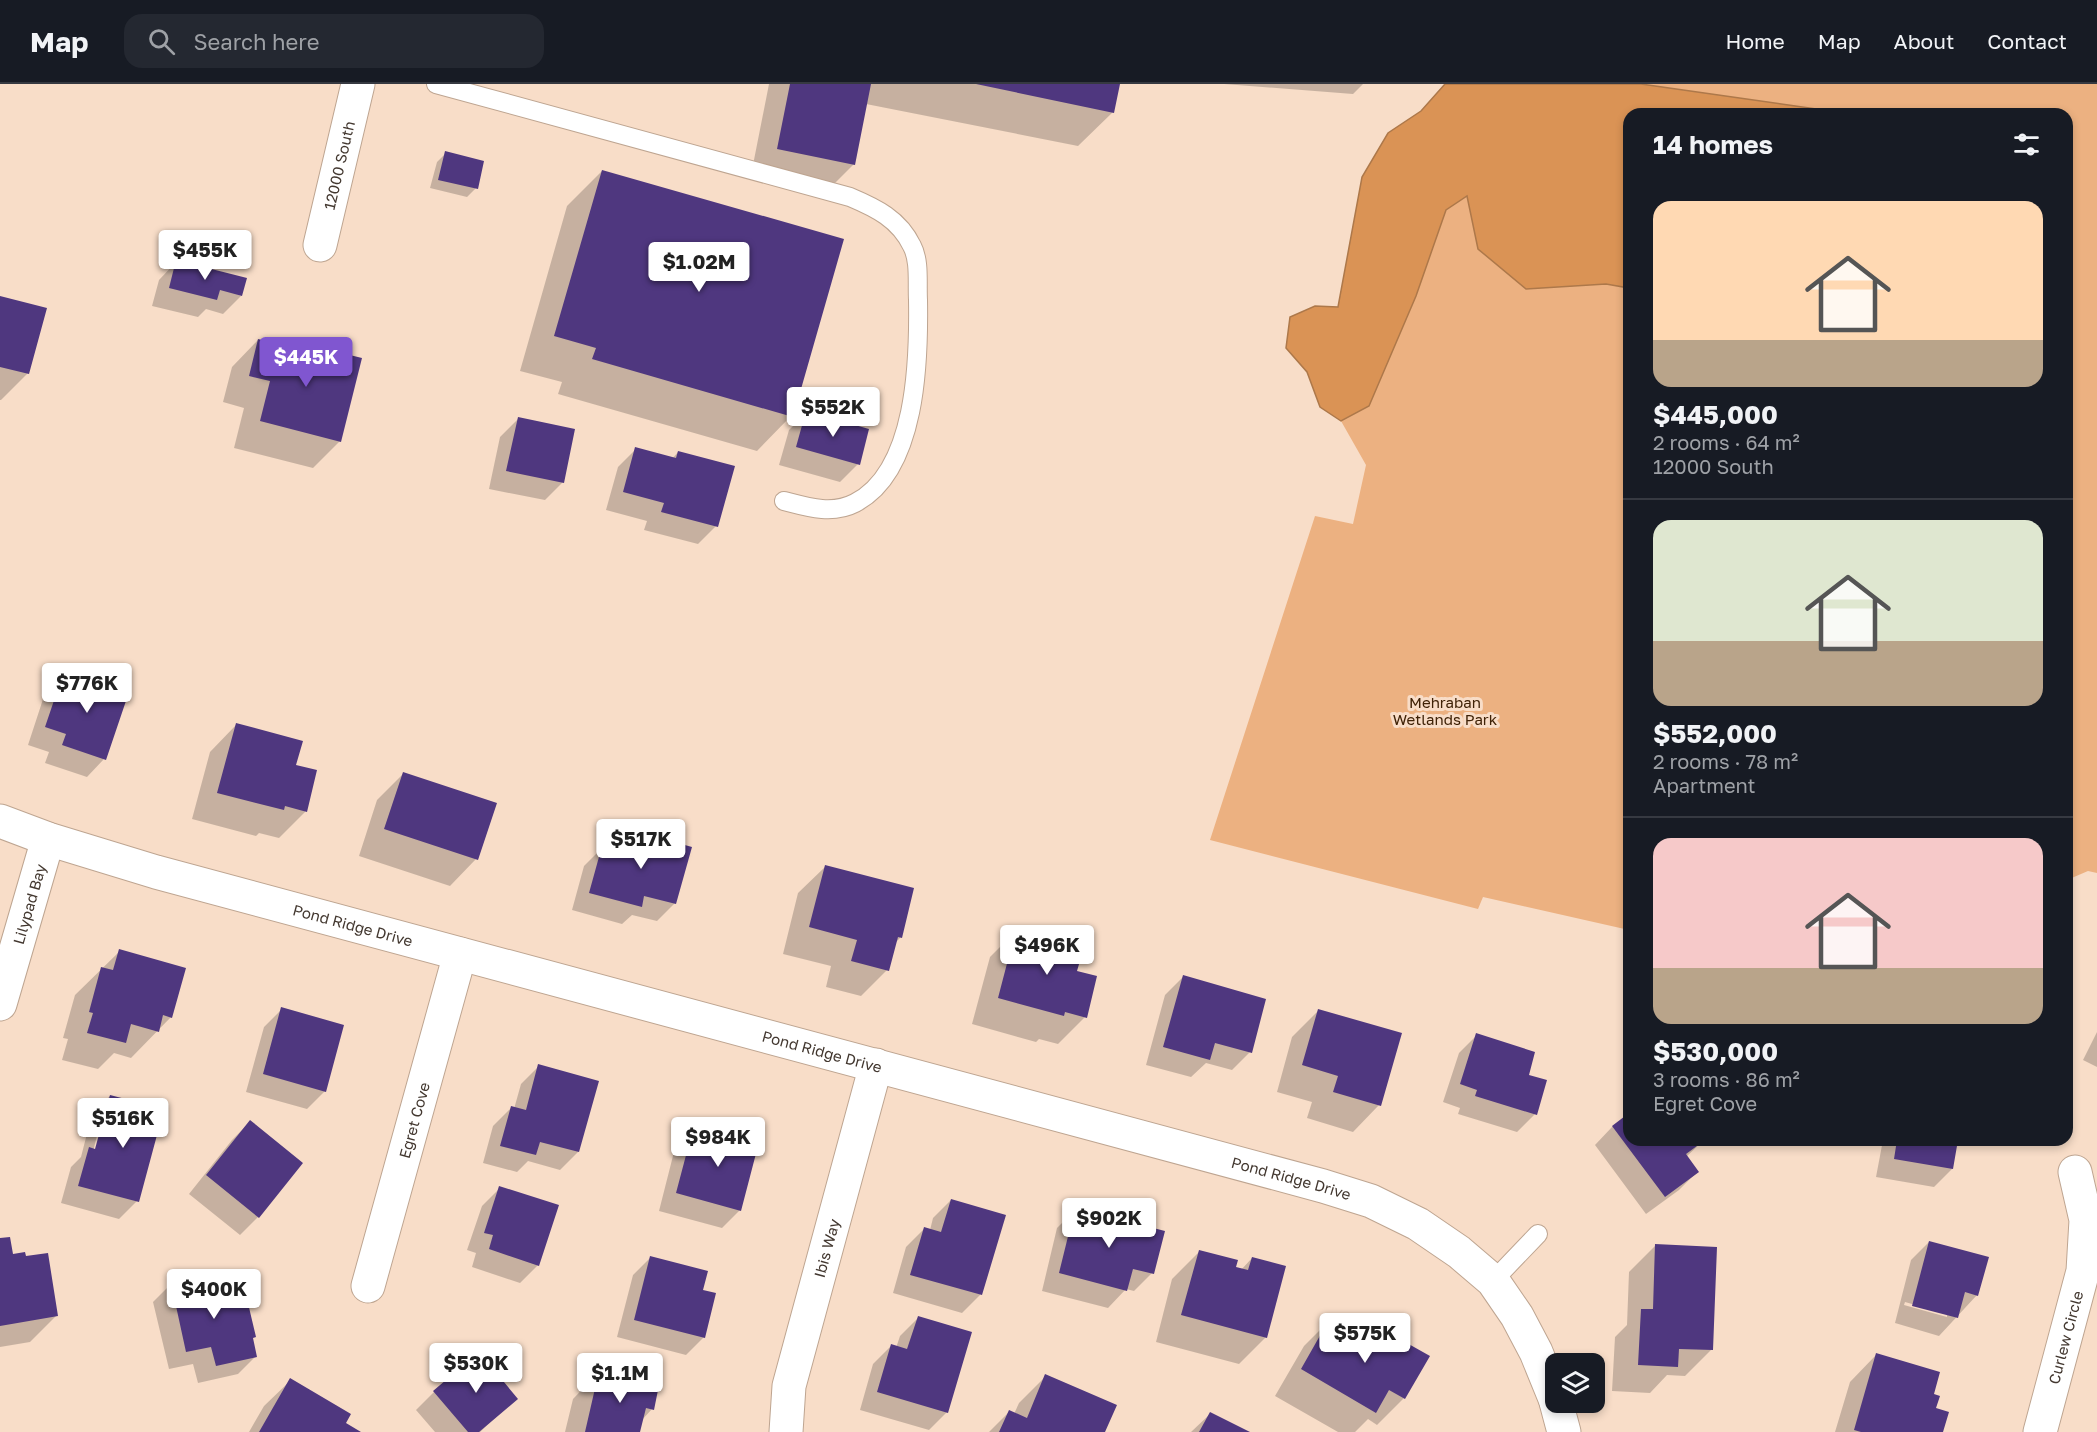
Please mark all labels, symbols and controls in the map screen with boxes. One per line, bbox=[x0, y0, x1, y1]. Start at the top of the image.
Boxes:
search box bbox=[124, 14, 544, 68]
text: Map bbox=[30, 25, 88, 58]
icon: search bbox=[145, 25, 178, 58]
text: Search here bbox=[193, 28, 319, 55]
text: Home bbox=[1725, 28, 1785, 54]
text: Map bbox=[1818, 28, 1861, 54]
text: About bbox=[1894, 28, 1954, 54]
text: Contact bbox=[1987, 28, 2067, 54]
street label: 12000 South bbox=[320, 119, 358, 211]
icon: filters bbox=[2010, 128, 2043, 161]
text: 14 homes bbox=[1653, 129, 1773, 160]
pin: $455K bbox=[163, 230, 247, 281]
text: $455K bbox=[173, 237, 237, 261]
icon: home bbox=[1794, 240, 1902, 348]
pin: $1.02M bbox=[650, 242, 748, 293]
text: $1.02M bbox=[662, 249, 736, 273]
pin: $445K bbox=[264, 337, 348, 388]
text: $445K bbox=[273, 344, 339, 368]
pin: $552K bbox=[791, 387, 875, 438]
text: $552K bbox=[801, 394, 865, 418]
text: $445,000 bbox=[1653, 399, 1778, 430]
text: 2 rooms · 64 m² bbox=[1653, 430, 1800, 454]
text: 12000 South bbox=[1653, 454, 1774, 478]
icon: home bbox=[1794, 559, 1902, 667]
pin: $776K bbox=[45, 663, 129, 714]
text: $776K bbox=[56, 670, 118, 694]
park label: Mehraban Wetlands Park bbox=[1393, 693, 1498, 728]
text: $552,000 bbox=[1653, 718, 1777, 749]
text: 2 rooms · 78 m² bbox=[1653, 749, 1798, 773]
text: Apartment bbox=[1653, 773, 1756, 797]
pin: $517K bbox=[599, 819, 683, 870]
text: $517K bbox=[610, 826, 672, 850]
street label: Lilypad Bay bbox=[9, 861, 49, 946]
icon: home bbox=[1794, 877, 1902, 985]
street label: Pond Ridge Drive bbox=[291, 900, 415, 950]
pin: $496K bbox=[1005, 925, 1089, 976]
text: $496K bbox=[1014, 932, 1080, 956]
street label: Pond Ridge Drive bbox=[760, 1027, 884, 1076]
text: $530,000 bbox=[1653, 1036, 1778, 1067]
text: 3 rooms · 86 m² bbox=[1653, 1067, 1800, 1091]
street label: Egret Cove bbox=[395, 1080, 433, 1160]
text: Egret Cove bbox=[1653, 1091, 1757, 1115]
pin: $516K bbox=[81, 1098, 165, 1149]
text: $516K bbox=[91, 1105, 155, 1129]
pin: $984K bbox=[676, 1117, 760, 1168]
text: $984K bbox=[685, 1124, 751, 1148]
street label: Pond Ridge Drive bbox=[1230, 1153, 1354, 1203]
pin: $902K bbox=[1067, 1198, 1151, 1249]
text: $902K bbox=[1076, 1205, 1142, 1229]
street label: Ibis Way bbox=[810, 1216, 843, 1279]
pin: $400K bbox=[172, 1269, 256, 1320]
text: $400K bbox=[181, 1276, 247, 1300]
street label: Curlew Circle bbox=[2044, 1288, 2086, 1386]
pin: $575K bbox=[1323, 1313, 1407, 1364]
text: $575K bbox=[1333, 1320, 1397, 1344]
pin: $530K bbox=[434, 1343, 518, 1394]
text: $530K bbox=[443, 1350, 509, 1374]
pin: $1.1M bbox=[578, 1353, 662, 1404]
map controls bbox=[1545, 1353, 1605, 1413]
button: layers bbox=[1545, 1353, 1605, 1413]
text: $1.1M bbox=[591, 1360, 649, 1384]

